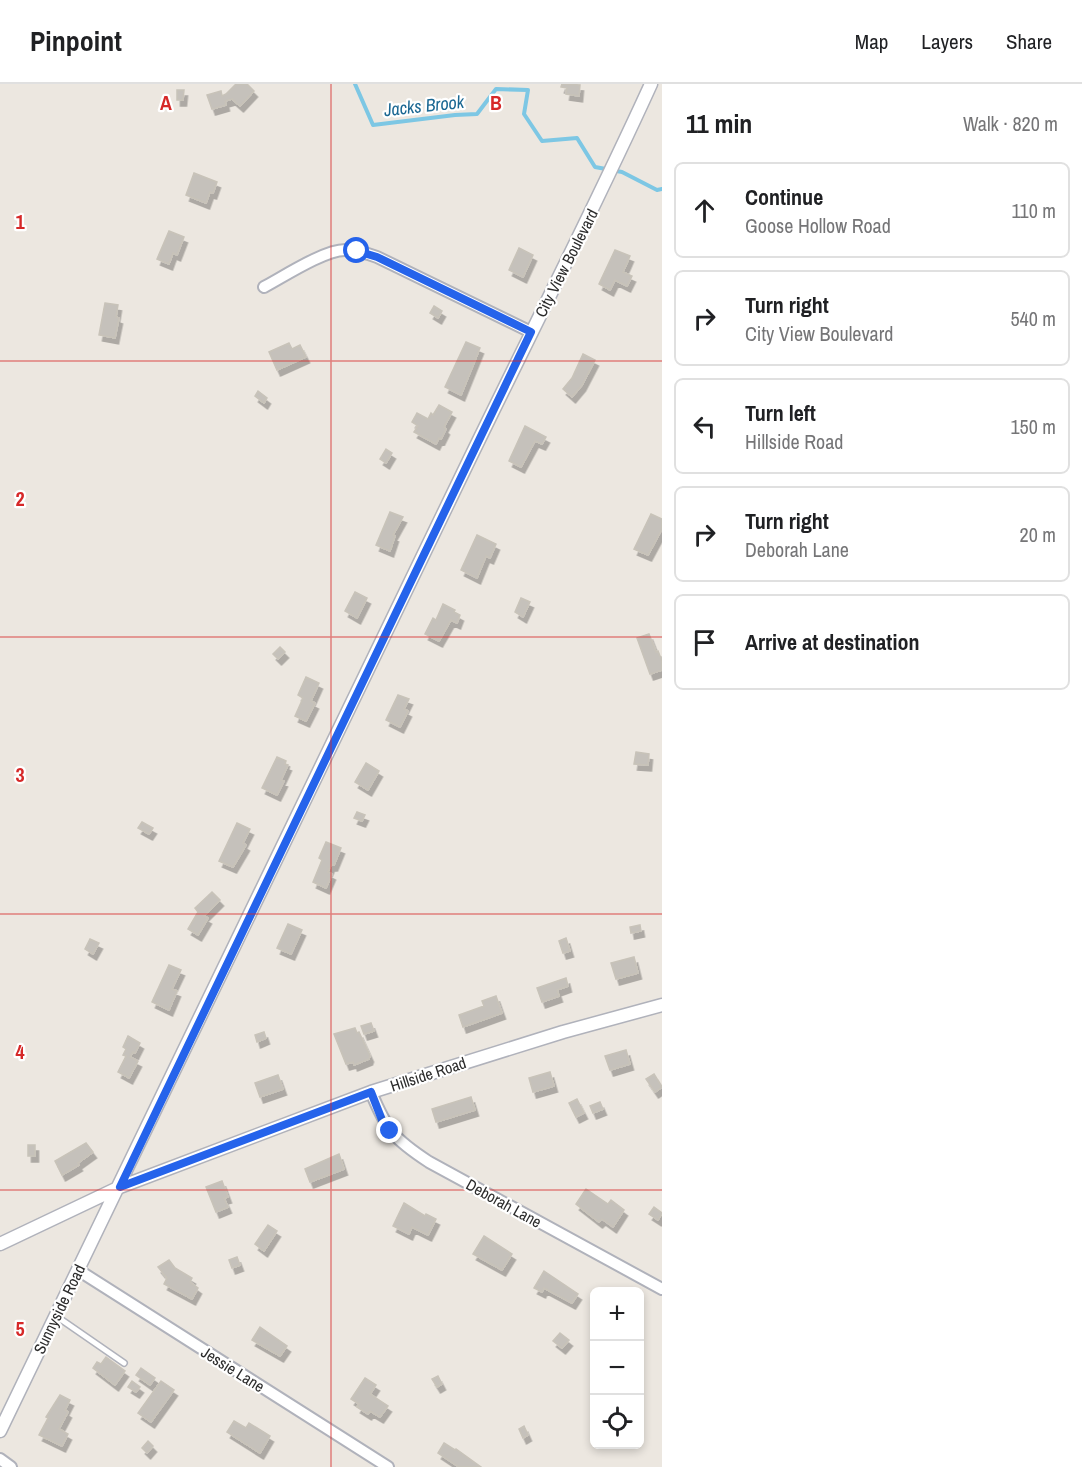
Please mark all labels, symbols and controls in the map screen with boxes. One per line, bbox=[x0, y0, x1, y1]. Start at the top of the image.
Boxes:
text: Pinpoint bbox=[30, 22, 122, 60]
text: Map bbox=[855, 27, 888, 56]
text: Layers bbox=[921, 27, 973, 56]
text: Share bbox=[1006, 27, 1052, 56]
text: A bbox=[160, 89, 172, 116]
water label: Jacks Brook bbox=[382, 89, 466, 122]
text: B bbox=[490, 89, 502, 116]
text: 11 min bbox=[686, 106, 752, 141]
text: Walk · 820 m bbox=[963, 110, 1058, 137]
text: Continue bbox=[745, 182, 823, 212]
icon: ahead bbox=[688, 194, 721, 227]
text: 110 m bbox=[1012, 197, 1056, 224]
street label: City View Boulevard bbox=[529, 205, 603, 321]
text: 1 bbox=[15, 208, 25, 235]
text: Goose Hollow Road bbox=[745, 212, 891, 239]
route start bbox=[343, 237, 369, 263]
text: Turn right bbox=[745, 290, 829, 320]
icon: right bbox=[688, 302, 721, 335]
text: 540 m bbox=[1010, 305, 1056, 332]
text: City View Boulevard bbox=[745, 320, 893, 347]
text: Turn left bbox=[745, 398, 816, 428]
icon: left bbox=[688, 410, 721, 443]
text: 150 m bbox=[1010, 413, 1056, 440]
text: Hillside Road bbox=[745, 428, 843, 455]
text: 2 bbox=[15, 485, 25, 512]
text: Turn right bbox=[745, 506, 829, 536]
icon: right bbox=[688, 518, 721, 551]
text: 20 m bbox=[1020, 521, 1056, 548]
text: Deborah Lane bbox=[745, 536, 849, 563]
icon: arrive bbox=[688, 626, 721, 659]
text: Arrive at destination bbox=[745, 627, 919, 657]
text: 3 bbox=[15, 761, 25, 788]
text: 4 bbox=[15, 1038, 25, 1065]
street label: Hillside Road bbox=[387, 1051, 469, 1097]
route end bbox=[376, 1117, 402, 1143]
street label: Deborah Lane bbox=[462, 1173, 546, 1233]
street label: Sunnyside Road bbox=[28, 1261, 90, 1357]
map controls bbox=[590, 1287, 644, 1449]
button: + bbox=[590, 1287, 644, 1341]
text: 5 bbox=[15, 1315, 25, 1342]
street label: Jessie Lane bbox=[197, 1341, 269, 1397]
button: − bbox=[590, 1341, 644, 1395]
button: locate bbox=[590, 1395, 644, 1449]

